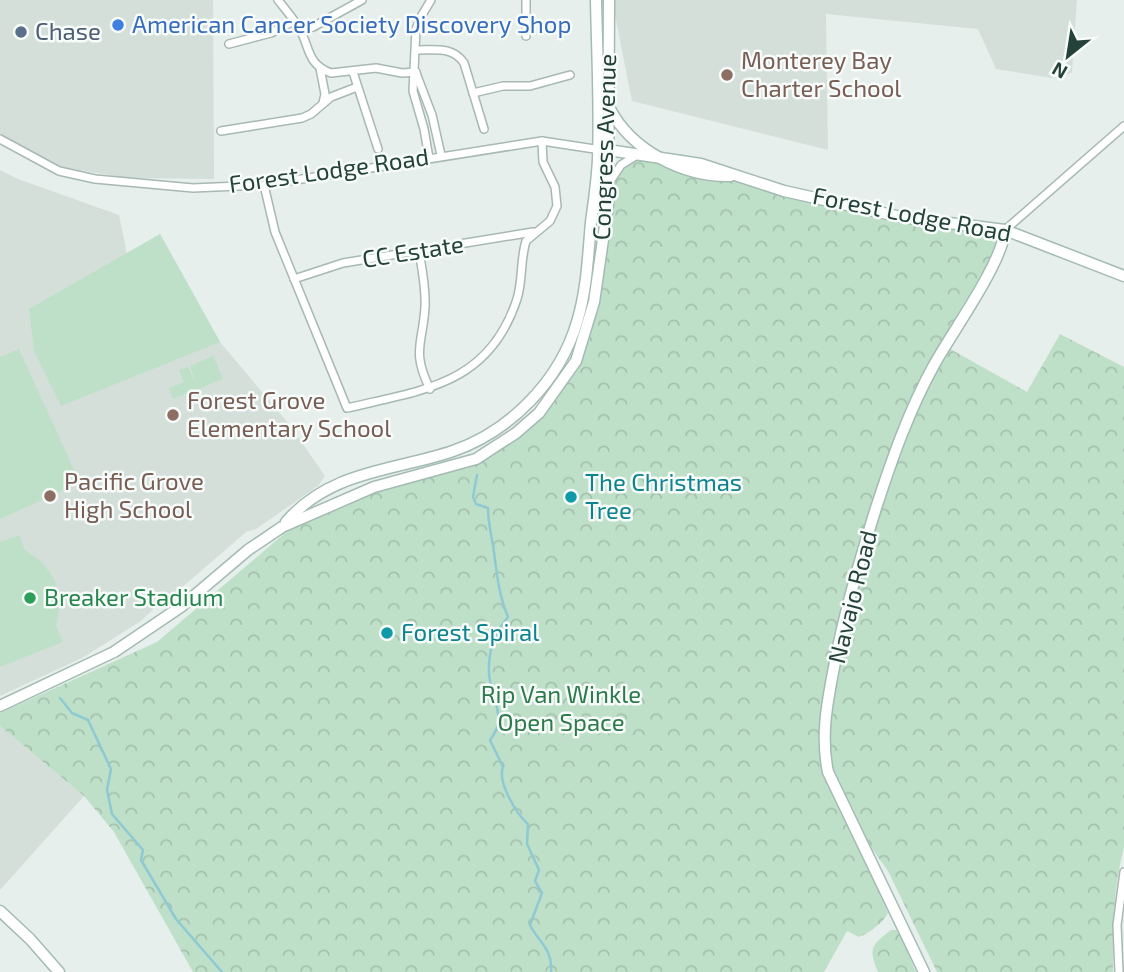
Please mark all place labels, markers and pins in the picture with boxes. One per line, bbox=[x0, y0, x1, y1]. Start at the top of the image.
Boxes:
place label: American Cancer Society Discovery Shop bbox=[132, 9, 571, 38]
place label: Chase bbox=[35, 16, 101, 45]
marker: American Cancer Society Discovery Shop bbox=[110, 17, 126, 33]
marker: Chase bbox=[13, 24, 29, 40]
place label: Monterey Bay Charter School bbox=[741, 45, 901, 102]
marker: Monterey Bay Charter School bbox=[719, 67, 735, 83]
place label: Forest Grove Elementary School bbox=[187, 385, 391, 442]
marker: Forest Grove Elementary School bbox=[165, 407, 181, 423]
place label: Pacific Grove High School bbox=[64, 466, 204, 523]
place label: The Christmas Tree bbox=[585, 467, 742, 524]
marker: Pacific Grove High School bbox=[42, 488, 58, 504]
marker: The Christmas Tree bbox=[563, 489, 579, 505]
place label: Breaker Stadium bbox=[44, 582, 224, 611]
marker: Breaker Stadium bbox=[22, 590, 38, 606]
place label: Forest Spiral bbox=[401, 617, 539, 646]
marker: Forest Spiral bbox=[379, 625, 395, 641]

